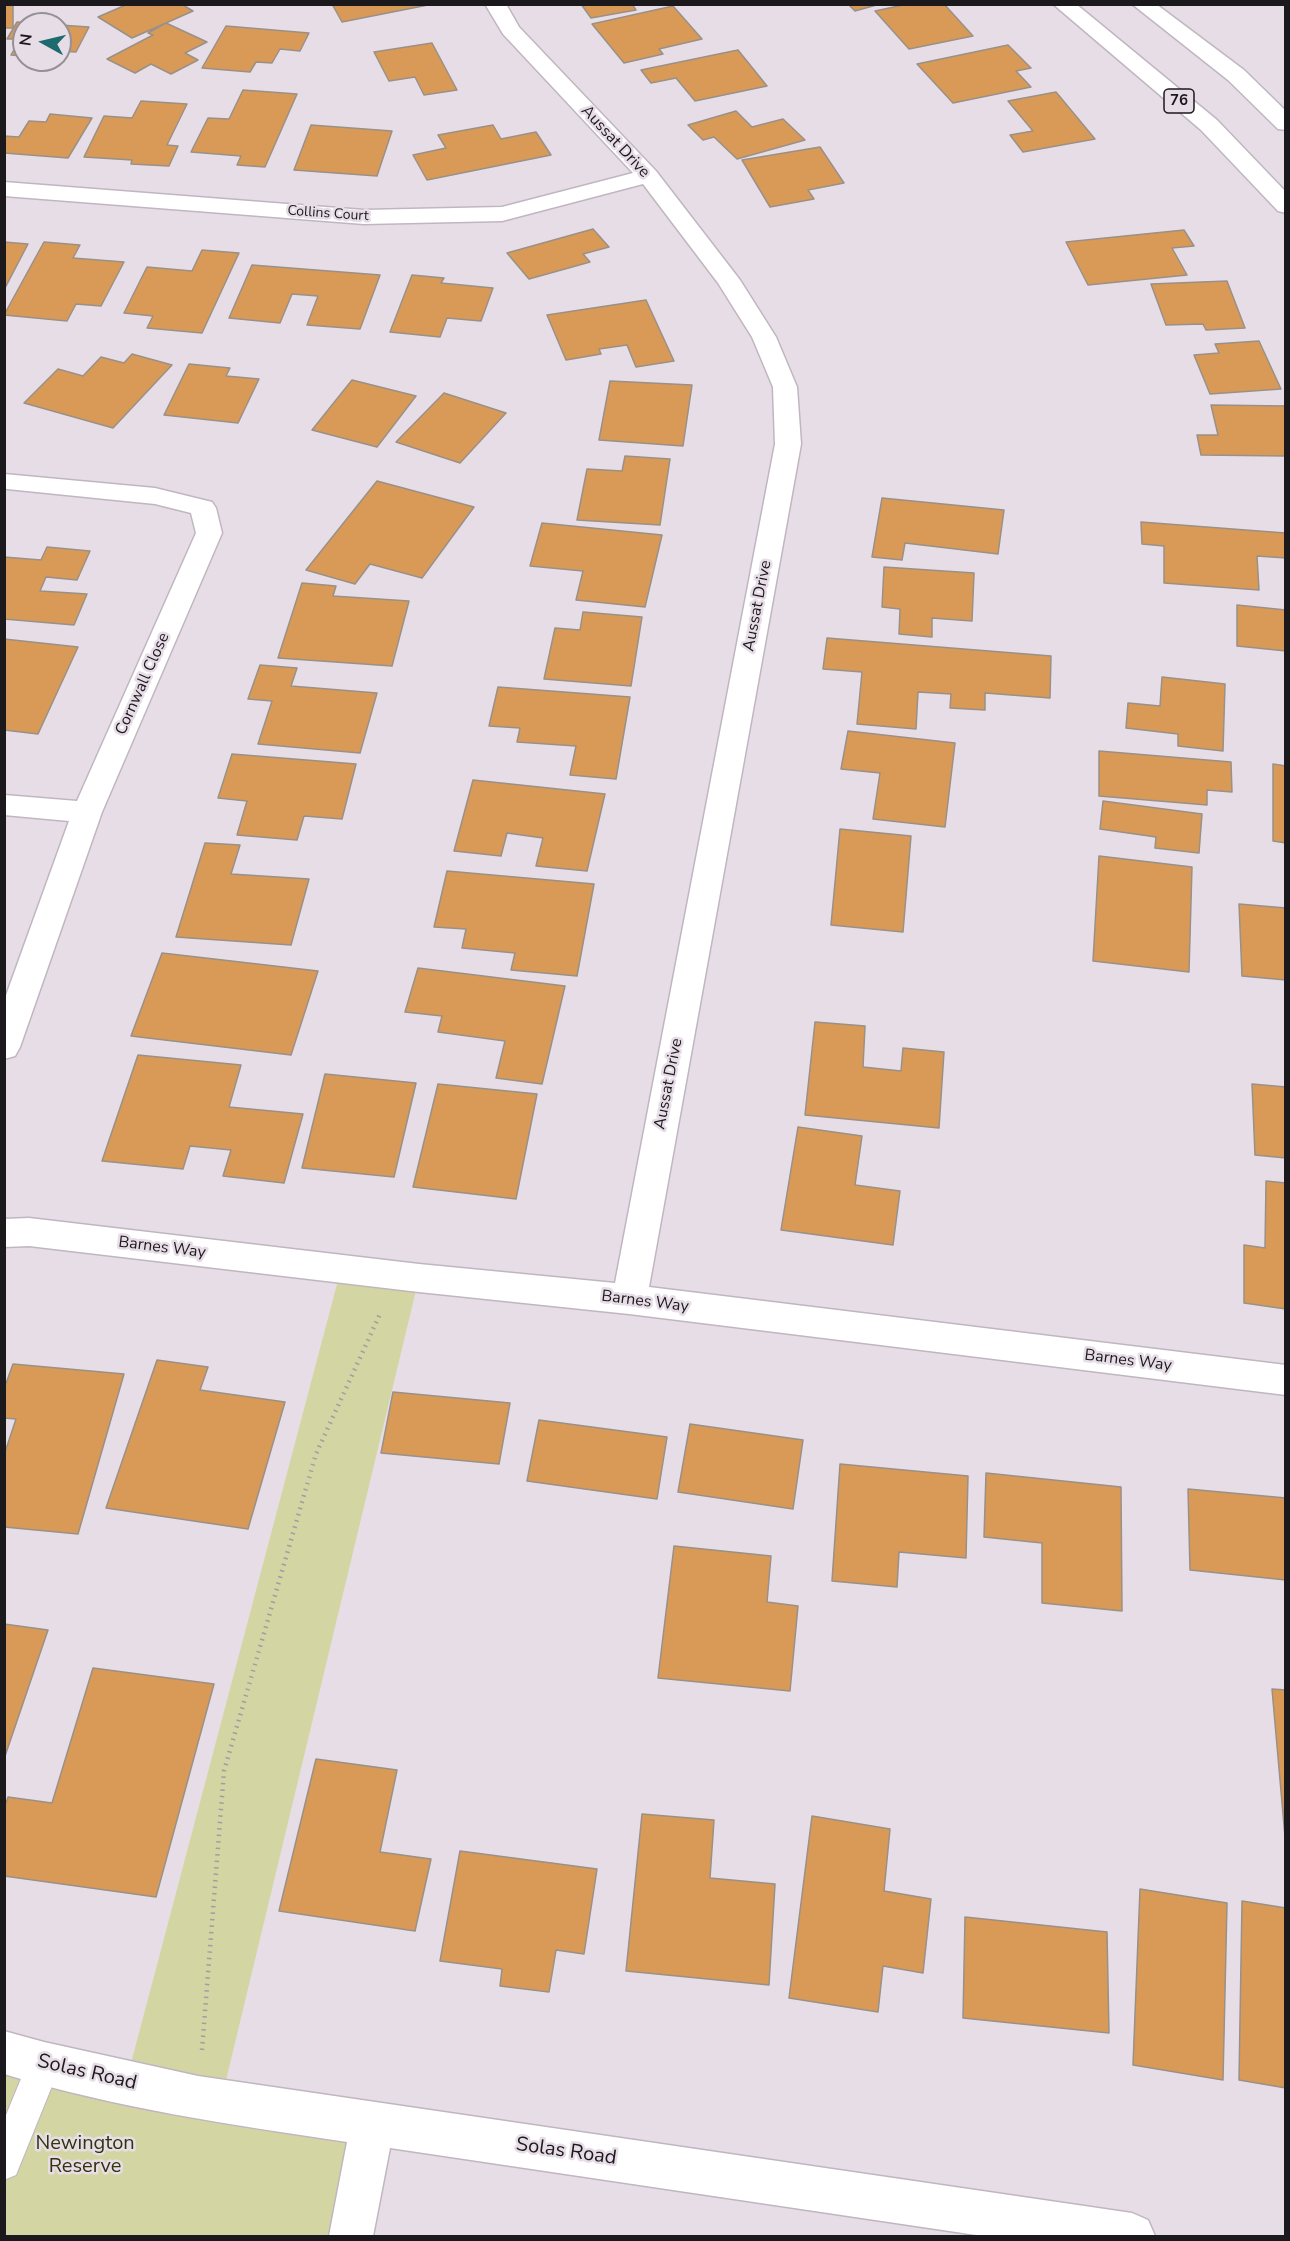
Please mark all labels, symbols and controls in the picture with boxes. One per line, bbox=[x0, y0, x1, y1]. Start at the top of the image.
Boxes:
north arrow bbox=[12, 12, 72, 72]
text: N bbox=[14, 32, 38, 47]
road number: 76 bbox=[1164, 89, 1194, 113]
street label: Aussat Drive bbox=[577, 102, 653, 182]
street label: Collins Court bbox=[287, 203, 369, 225]
street label: Aussat Drive bbox=[740, 559, 776, 653]
street label: Cornwall Close bbox=[112, 630, 174, 738]
street label: Aussat Drive bbox=[651, 1037, 687, 1131]
street label: Barnes Way bbox=[117, 1233, 207, 1263]
street label: Barnes Way bbox=[600, 1287, 690, 1317]
street label: Barnes Way bbox=[1083, 1346, 1173, 1376]
street label: Solas Road bbox=[35, 2050, 139, 2096]
park label: Newington Reserve bbox=[35, 2132, 135, 2179]
street label: Solas Road bbox=[514, 2133, 618, 2171]

